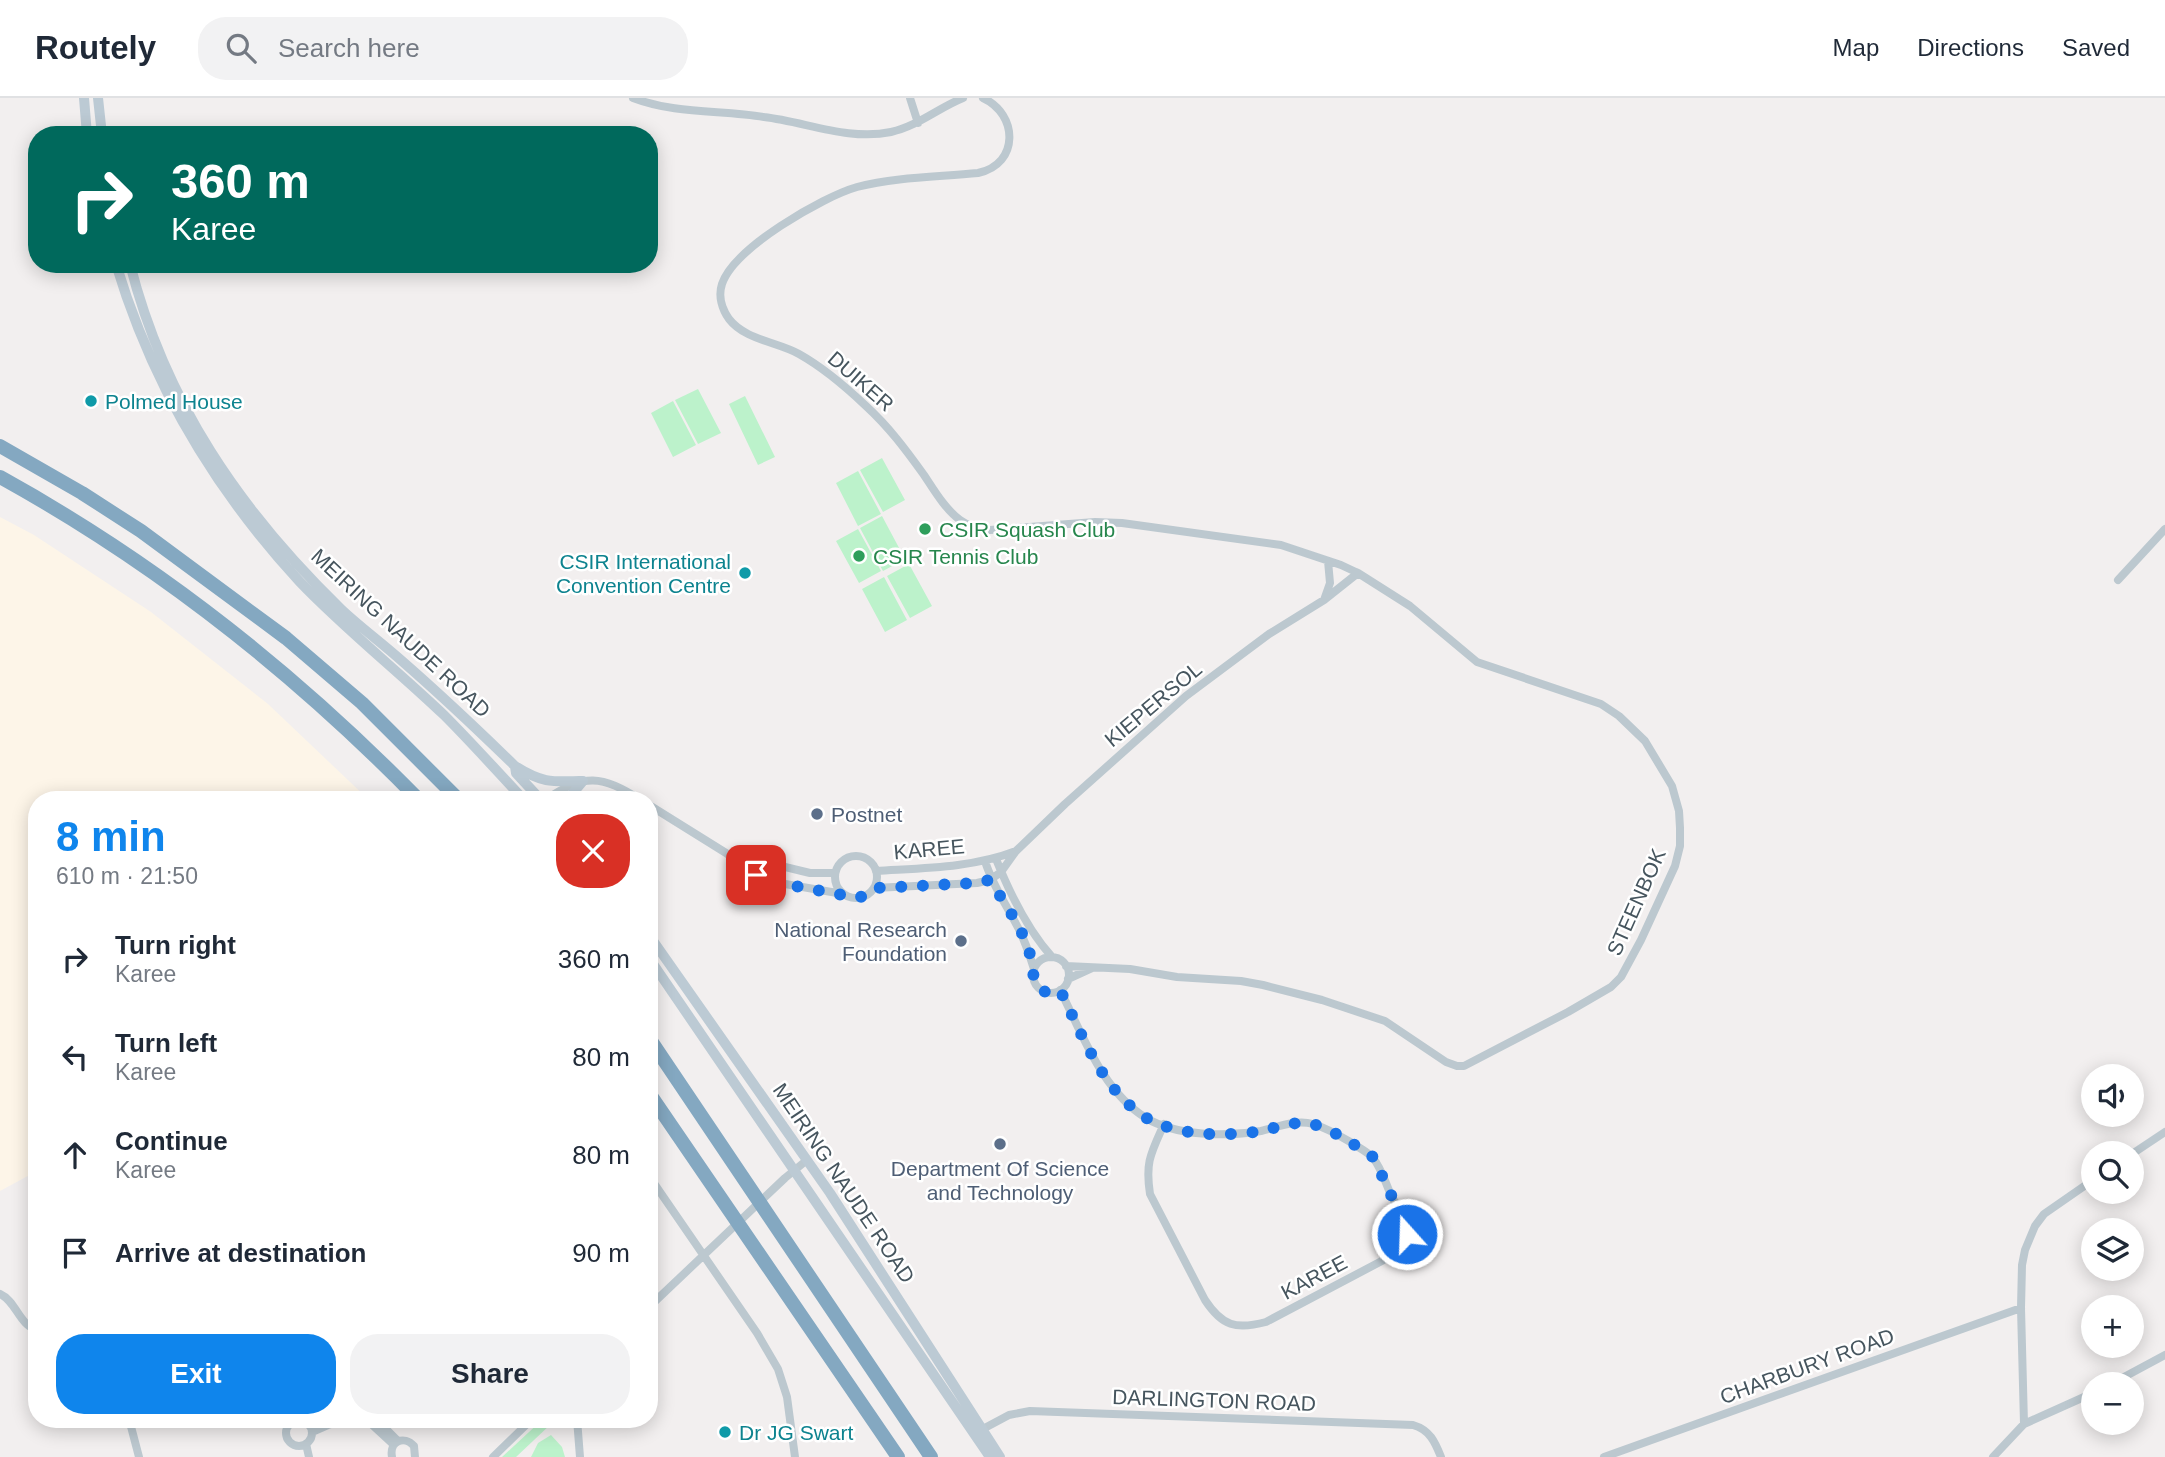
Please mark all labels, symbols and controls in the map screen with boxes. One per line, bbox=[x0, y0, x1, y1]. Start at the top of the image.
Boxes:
search box bbox=[198, 17, 688, 80]
text: Routely bbox=[35, 29, 156, 66]
icon: search bbox=[222, 29, 260, 67]
text: Search here bbox=[278, 33, 420, 63]
text: Map bbox=[1833, 34, 1879, 61]
text: Directions bbox=[1917, 34, 2024, 61]
text: Saved bbox=[2062, 34, 2130, 61]
icon: right bbox=[56, 154, 147, 245]
text: 360 m bbox=[171, 154, 310, 208]
text: Karee bbox=[171, 211, 256, 247]
street label: DUIKER bbox=[824, 346, 898, 416]
place label: Polmed House bbox=[105, 390, 243, 413]
marker: Polmed House bbox=[83, 393, 99, 409]
place label: CSIR Squash Club bbox=[939, 518, 1115, 541]
marker: CSIR Squash Club bbox=[917, 521, 933, 537]
street label: MEIRING NAUDE ROAD bbox=[307, 544, 495, 722]
place label: CSIR Tennis Club bbox=[873, 545, 1038, 568]
marker: CSIR Tennis Club bbox=[851, 548, 867, 564]
place label: CSIR International Convention Centre bbox=[556, 550, 731, 597]
marker: CSIR International Convention Centre bbox=[737, 565, 753, 581]
street label: KIEPERSOL bbox=[1100, 657, 1206, 751]
place label: Postnet bbox=[831, 803, 902, 826]
marker: Postnet bbox=[809, 806, 825, 822]
text: 8 min bbox=[56, 813, 166, 860]
button: close bbox=[556, 814, 630, 888]
street label: KAREE bbox=[893, 834, 965, 864]
pin bbox=[726, 845, 786, 905]
street label: STEENBOK bbox=[1602, 845, 1670, 959]
icon: arrive bbox=[737, 856, 775, 894]
text: 610 m · 21:50 bbox=[56, 863, 198, 889]
place label: National Research Foundation bbox=[774, 918, 947, 965]
text: Turn right bbox=[115, 930, 236, 960]
marker: National Research Foundation bbox=[953, 933, 969, 949]
icon: right bbox=[56, 940, 94, 978]
text: 360 m bbox=[558, 944, 630, 974]
text: Karee bbox=[115, 961, 176, 987]
text: Turn left bbox=[115, 1028, 217, 1058]
icon: left bbox=[56, 1038, 94, 1076]
text: 80 m bbox=[572, 1042, 630, 1072]
text: Karee bbox=[115, 1059, 176, 1085]
map controls bbox=[2081, 1064, 2144, 1435]
button: sound bbox=[2081, 1064, 2144, 1127]
street label: MEIRING NAUDE ROAD bbox=[769, 1079, 919, 1287]
text: Continue bbox=[115, 1126, 228, 1156]
icon: ahead bbox=[56, 1136, 94, 1174]
marker: Department Of Science and Technology bbox=[992, 1136, 1008, 1152]
text: 80 m bbox=[572, 1140, 630, 1170]
button: search bbox=[2081, 1141, 2144, 1204]
text: Karee bbox=[115, 1157, 176, 1183]
place label: Department Of Science and Technology bbox=[891, 1157, 1109, 1204]
position arrow bbox=[1370, 1197, 1444, 1271]
button: layers bbox=[2081, 1218, 2144, 1281]
icon: arrive bbox=[56, 1234, 94, 1272]
text: Arrive at destination bbox=[115, 1238, 366, 1268]
text: 90 m bbox=[572, 1238, 630, 1268]
street label: KAREE bbox=[1277, 1250, 1351, 1304]
button: + bbox=[2081, 1295, 2144, 1358]
street label: CHARBURY ROAD bbox=[1717, 1324, 1897, 1408]
button: Exit bbox=[56, 1334, 336, 1414]
button: Share bbox=[350, 1334, 630, 1414]
button: − bbox=[2081, 1372, 2144, 1435]
street label: DARLINGTON ROAD bbox=[1112, 1385, 1316, 1415]
place label: Dr JG Swart bbox=[739, 1421, 854, 1444]
marker: Dr JG Swart bbox=[717, 1424, 733, 1440]

